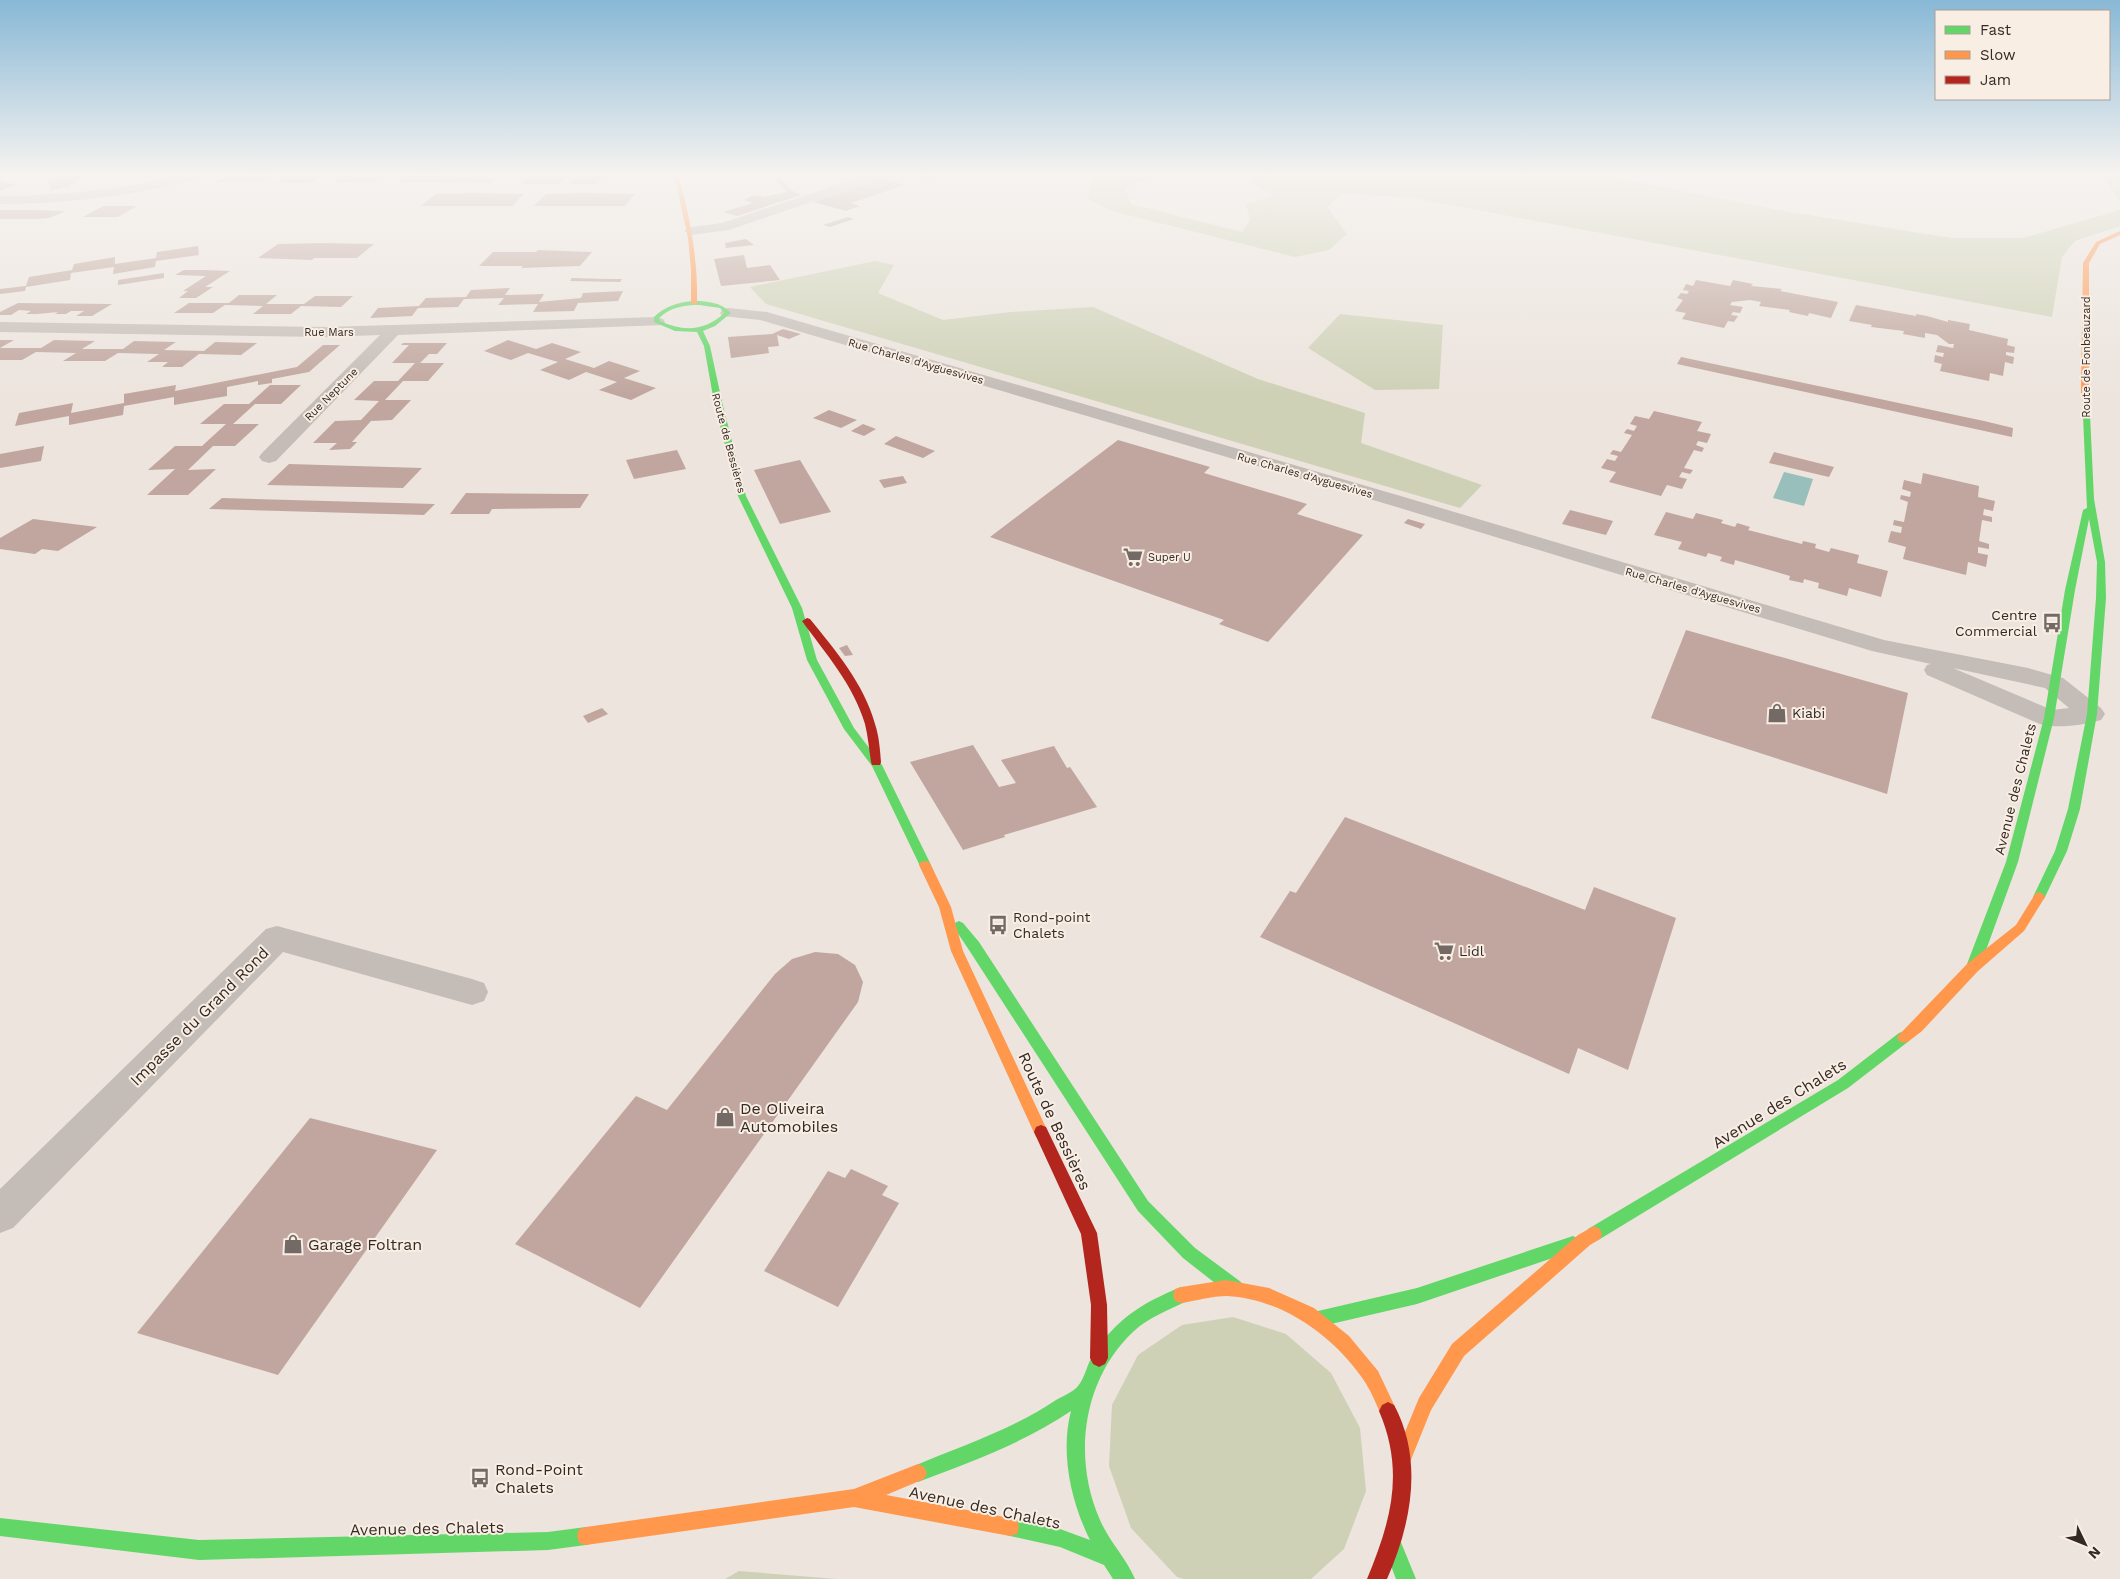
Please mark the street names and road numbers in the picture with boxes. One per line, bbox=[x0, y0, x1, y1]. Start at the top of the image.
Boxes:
street label: Route de Fonbeauzard bbox=[2080, 296, 2093, 418]
street label: Rue Mars bbox=[304, 326, 354, 339]
street label: Rue Charles d'Ayguesvives bbox=[847, 336, 985, 387]
street label: Rue Neptune bbox=[302, 365, 361, 424]
street label: Route de Bessières bbox=[709, 392, 748, 495]
street label: Rue Charles d'Ayguesvives bbox=[1236, 450, 1374, 501]
street label: Rue Charles d'Ayguesvives bbox=[1624, 565, 1762, 616]
street label: Avenue des Chalets bbox=[1991, 722, 2039, 856]
street label: Impasse du Grand Rond bbox=[126, 943, 273, 1090]
street label: Route de Bessières bbox=[1014, 1049, 1095, 1193]
street label: Avenue des Chalets bbox=[1709, 1055, 1850, 1152]
street label: Avenue des Chalets bbox=[908, 1482, 1062, 1533]
street label: Avenue des Chalets bbox=[350, 1518, 504, 1539]

